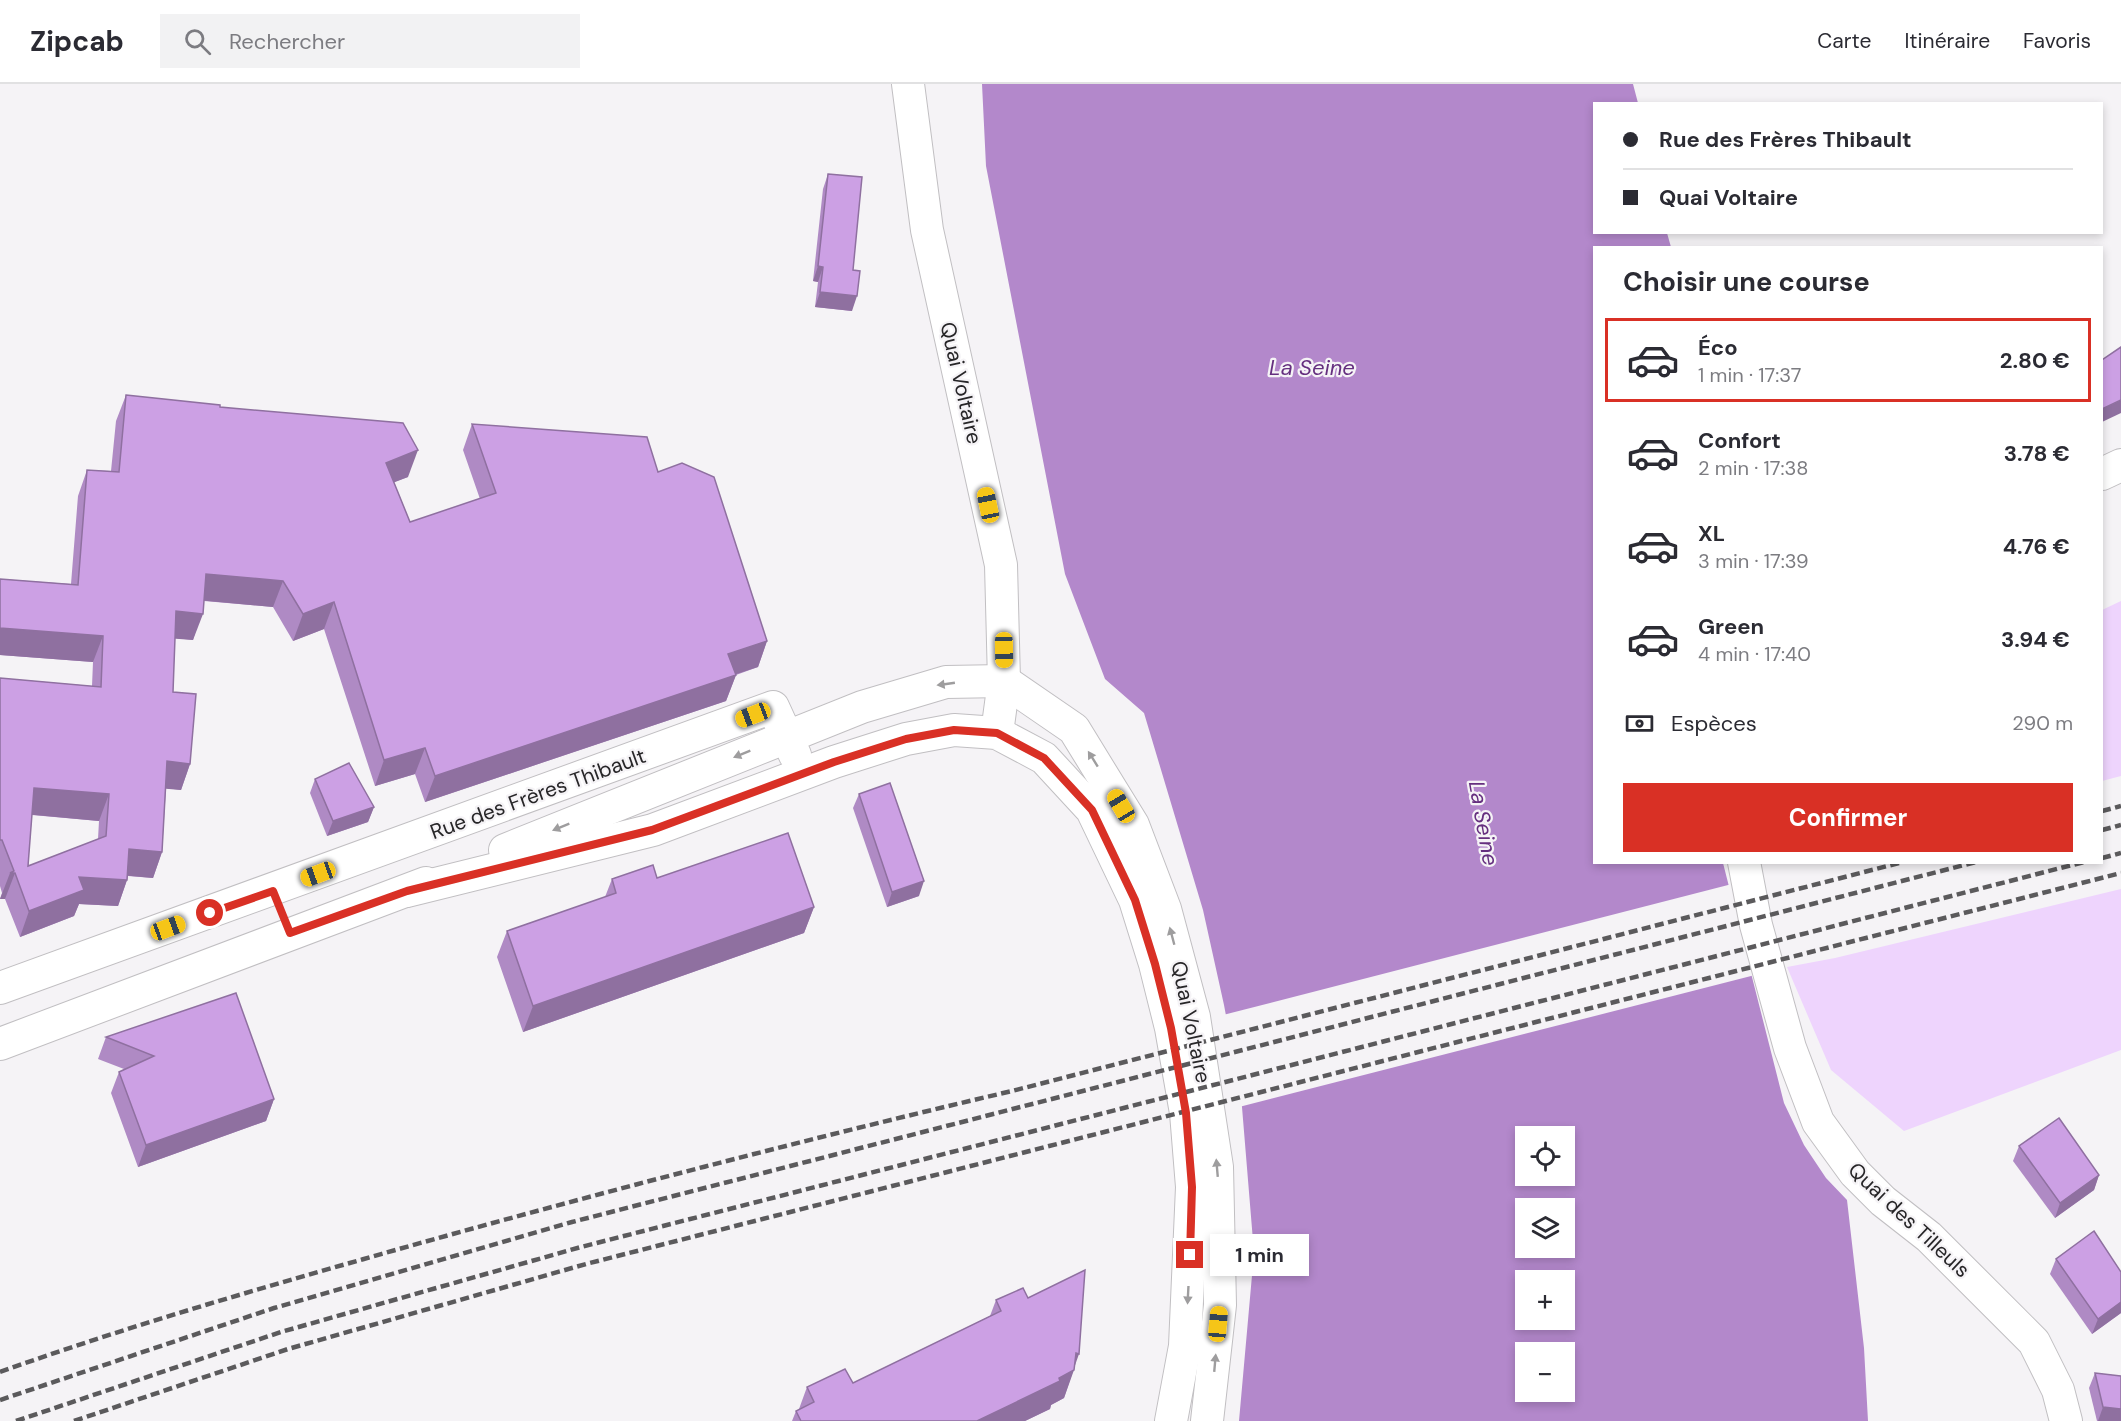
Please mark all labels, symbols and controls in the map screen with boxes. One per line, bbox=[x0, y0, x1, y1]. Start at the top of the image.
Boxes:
search box bbox=[160, 14, 580, 68]
text: Zipcab bbox=[30, 23, 124, 60]
icon: search bbox=[181, 25, 214, 58]
text: Rechercher bbox=[229, 27, 345, 56]
text: Carte bbox=[1817, 27, 1871, 55]
text: Itinéraire bbox=[1904, 27, 1990, 55]
text: Favoris bbox=[2023, 27, 2091, 55]
text: Rue des Frères Thibault bbox=[1659, 125, 1912, 154]
text: Quai Voltaire bbox=[1659, 183, 1798, 212]
text: Choisir une course bbox=[1623, 264, 1870, 299]
street label: Quai Voltaire bbox=[933, 319, 989, 447]
icon: car bbox=[1626, 333, 1680, 387]
text: Éco bbox=[1698, 333, 1738, 362]
text: 2.80 € bbox=[2000, 346, 2070, 375]
water label: La Seine bbox=[1269, 353, 1355, 382]
text: 1 min · 17:37 bbox=[1698, 362, 1801, 388]
icon: car bbox=[1626, 426, 1680, 480]
text: Confort bbox=[1698, 426, 1781, 455]
text: 3.78 € bbox=[2004, 439, 2070, 468]
text: 2 min · 17:38 bbox=[1698, 455, 1808, 481]
car bbox=[975, 486, 1001, 524]
icon: car bbox=[1626, 519, 1680, 573]
text: XL bbox=[1698, 519, 1725, 548]
text: 4.76 € bbox=[2003, 532, 2070, 561]
text: 3 min · 17:39 bbox=[1698, 548, 1809, 574]
icon: car bbox=[1626, 612, 1680, 666]
text: Green bbox=[1698, 612, 1764, 641]
text: 3.94 € bbox=[2001, 625, 2070, 654]
car bbox=[995, 632, 1013, 668]
text: 4 min · 17:40 bbox=[1698, 641, 1811, 667]
one-way arrow bbox=[936, 679, 955, 688]
car bbox=[733, 700, 773, 730]
icon: cash bbox=[1623, 707, 1656, 740]
text: Espèces bbox=[1671, 709, 1757, 738]
text: 290 m bbox=[2012, 710, 2073, 736]
street label: Rue des Frères Thibault bbox=[426, 742, 650, 846]
one-way arrow bbox=[733, 750, 751, 759]
one-way arrow bbox=[1087, 751, 1098, 767]
water label: La Seine bbox=[1462, 778, 1505, 868]
button: Confirmer bbox=[1623, 783, 2073, 852]
car bbox=[1104, 786, 1138, 826]
one-way arrow bbox=[552, 822, 570, 832]
car bbox=[298, 859, 338, 889]
route start bbox=[196, 899, 223, 926]
car bbox=[148, 913, 188, 943]
one-way arrow bbox=[1167, 927, 1176, 945]
street label: Quai Voltaire bbox=[1164, 958, 1218, 1086]
map controls bbox=[1515, 1126, 1575, 1402]
button: locate bbox=[1515, 1126, 1575, 1186]
street label: Quai des Tilleuls bbox=[1842, 1156, 1976, 1284]
one-way arrow bbox=[1212, 1159, 1222, 1178]
button: layers bbox=[1515, 1198, 1575, 1258]
callout: 1 min bbox=[1211, 1234, 1310, 1276]
route end bbox=[1176, 1241, 1203, 1268]
text: 1 min bbox=[1235, 1242, 1284, 1268]
button: + bbox=[1515, 1270, 1575, 1330]
one-way arrow bbox=[1183, 1285, 1192, 1304]
car bbox=[1207, 1305, 1229, 1343]
button: − bbox=[1515, 1342, 1575, 1402]
one-way arrow bbox=[1210, 1353, 1220, 1372]

